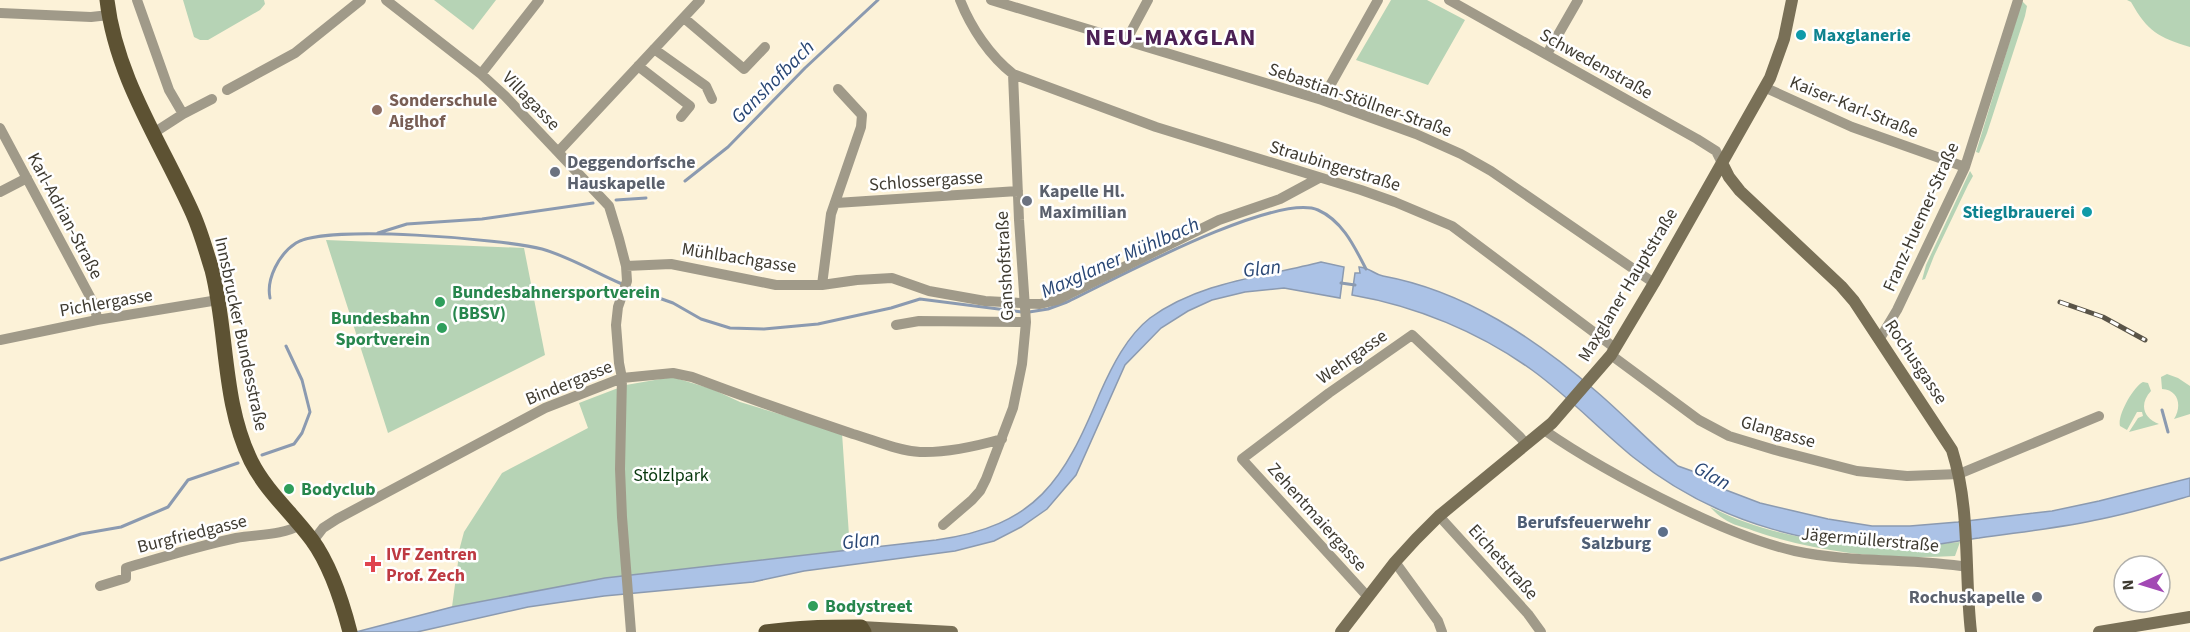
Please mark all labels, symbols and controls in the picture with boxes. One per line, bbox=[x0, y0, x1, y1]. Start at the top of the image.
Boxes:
district label: NEU-MAXGLAN bbox=[1085, 20, 1257, 55]
street label: Schwedenstraße bbox=[1535, 23, 1657, 105]
place label: Maxglanerie bbox=[1813, 23, 1911, 48]
marker: Maxglanerie bbox=[1794, 28, 1808, 42]
water label: Ganshofbach bbox=[725, 34, 821, 130]
street label: Sebastian-Stöllner-Straße bbox=[1265, 57, 1455, 143]
street label: Villagasse bbox=[496, 66, 566, 136]
street label: Kaiser-Karl-Straße bbox=[1786, 70, 1922, 144]
place label: Sonderschule Aiglhof bbox=[388, 88, 497, 134]
marker: Sonderschule Aiglhof bbox=[370, 103, 384, 117]
street label: Straubingerstraße bbox=[1267, 134, 1404, 198]
street label: Franz-Huemer-Straße bbox=[1877, 138, 1965, 296]
street label: Karl-Adrian-Straße bbox=[21, 148, 109, 284]
place label: Deggendorfsche Hauskapelle bbox=[567, 150, 696, 196]
marker: Deggendorfsche Hauskapelle bbox=[548, 165, 562, 179]
street label: Schlossergasse bbox=[868, 165, 984, 197]
place label: Kapelle Hl. Maximilian bbox=[1039, 179, 1127, 225]
marker: Kapelle Hl. Maximilian bbox=[1020, 194, 1034, 208]
place label: Stieglbrauerei bbox=[1962, 200, 2075, 225]
street label: Maxglaner Hauptstraße bbox=[1572, 203, 1684, 367]
marker: Stieglbrauerei bbox=[2080, 205, 2094, 219]
street label: Ganshofstraße bbox=[990, 210, 1020, 321]
water label: Maxglaner Mühlbach bbox=[1036, 210, 1204, 306]
street label: Innsbrucker Bundesstraße bbox=[208, 235, 274, 433]
street label: Mühlbachgasse bbox=[680, 237, 798, 279]
water label: Glan bbox=[1242, 253, 1282, 285]
place label: Bundesbahnersportverein (BBSV) bbox=[452, 280, 660, 326]
street label: Pichlergasse bbox=[58, 283, 155, 323]
marker: Bundesbahnersportverein (BBSV) bbox=[433, 295, 447, 309]
place label: Bundesbahn Sportverein bbox=[331, 306, 430, 352]
street label: Rochusgasse bbox=[1879, 315, 1954, 409]
marker: Bundesbahn Sportverein bbox=[435, 321, 449, 335]
street label: Wehrgasse bbox=[1312, 324, 1392, 390]
street label: Bindergasse bbox=[522, 354, 616, 412]
street label: Glangasse bbox=[1738, 409, 1818, 455]
water label: Glan bbox=[1689, 455, 1735, 497]
street label: Zehentmaiergasse bbox=[1261, 457, 1373, 577]
park label: Stölzlpark bbox=[633, 463, 709, 488]
place label: Bodyclub bbox=[301, 477, 376, 502]
marker: Bodyclub bbox=[282, 482, 296, 496]
street label: Burgfriedgasse bbox=[135, 508, 250, 560]
place label: Berufsfeuerwehr Salzburg bbox=[1517, 510, 1652, 556]
street label: Eichetstraße bbox=[1462, 519, 1544, 605]
street label: Jägermüllerstraße bbox=[1800, 522, 1940, 558]
water label: Glan bbox=[840, 524, 882, 558]
marker: Berufsfeuerwehr Salzburg bbox=[1656, 525, 1670, 539]
place label: IVF Zentren Prof. Zech bbox=[386, 542, 477, 588]
north arrow bbox=[2112, 554, 2172, 614]
marker: IVF Zentren Prof. Zech bbox=[364, 555, 382, 573]
text: N bbox=[2117, 579, 2139, 591]
place label: Rochuskapelle bbox=[1909, 585, 2025, 610]
marker: Rochuskapelle bbox=[2030, 590, 2044, 604]
place label: Bodystreet bbox=[825, 594, 913, 619]
marker: Bodystreet bbox=[806, 599, 820, 613]

